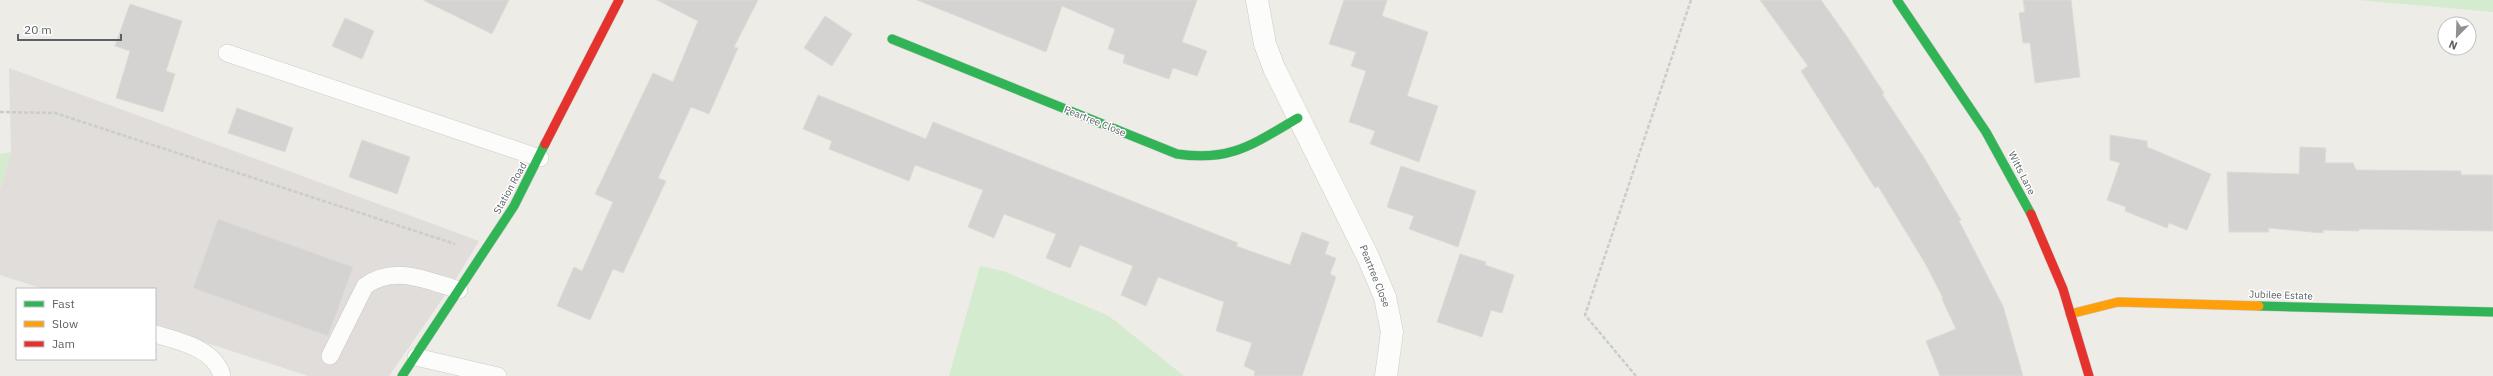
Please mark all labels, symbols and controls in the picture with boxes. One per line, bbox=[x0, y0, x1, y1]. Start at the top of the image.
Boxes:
scale bar bbox=[18, 16, 121, 42]
north arrow bbox=[2437, 16, 2477, 56]
text: 20 m bbox=[24, 22, 52, 37]
text: N bbox=[2447, 37, 2459, 53]
street label: Peartree Close bbox=[1062, 103, 1128, 140]
street label: Witts Lane bbox=[2006, 149, 2039, 197]
street label: Station Road bbox=[490, 160, 530, 216]
street label: Peartree Close bbox=[1357, 243, 1394, 309]
street label: Jubilee Estate bbox=[2249, 287, 2314, 303]
legend bbox=[16, 288, 156, 360]
text: Fast bbox=[52, 296, 75, 311]
text: Slow bbox=[52, 316, 78, 331]
text: Jam bbox=[52, 336, 75, 351]

